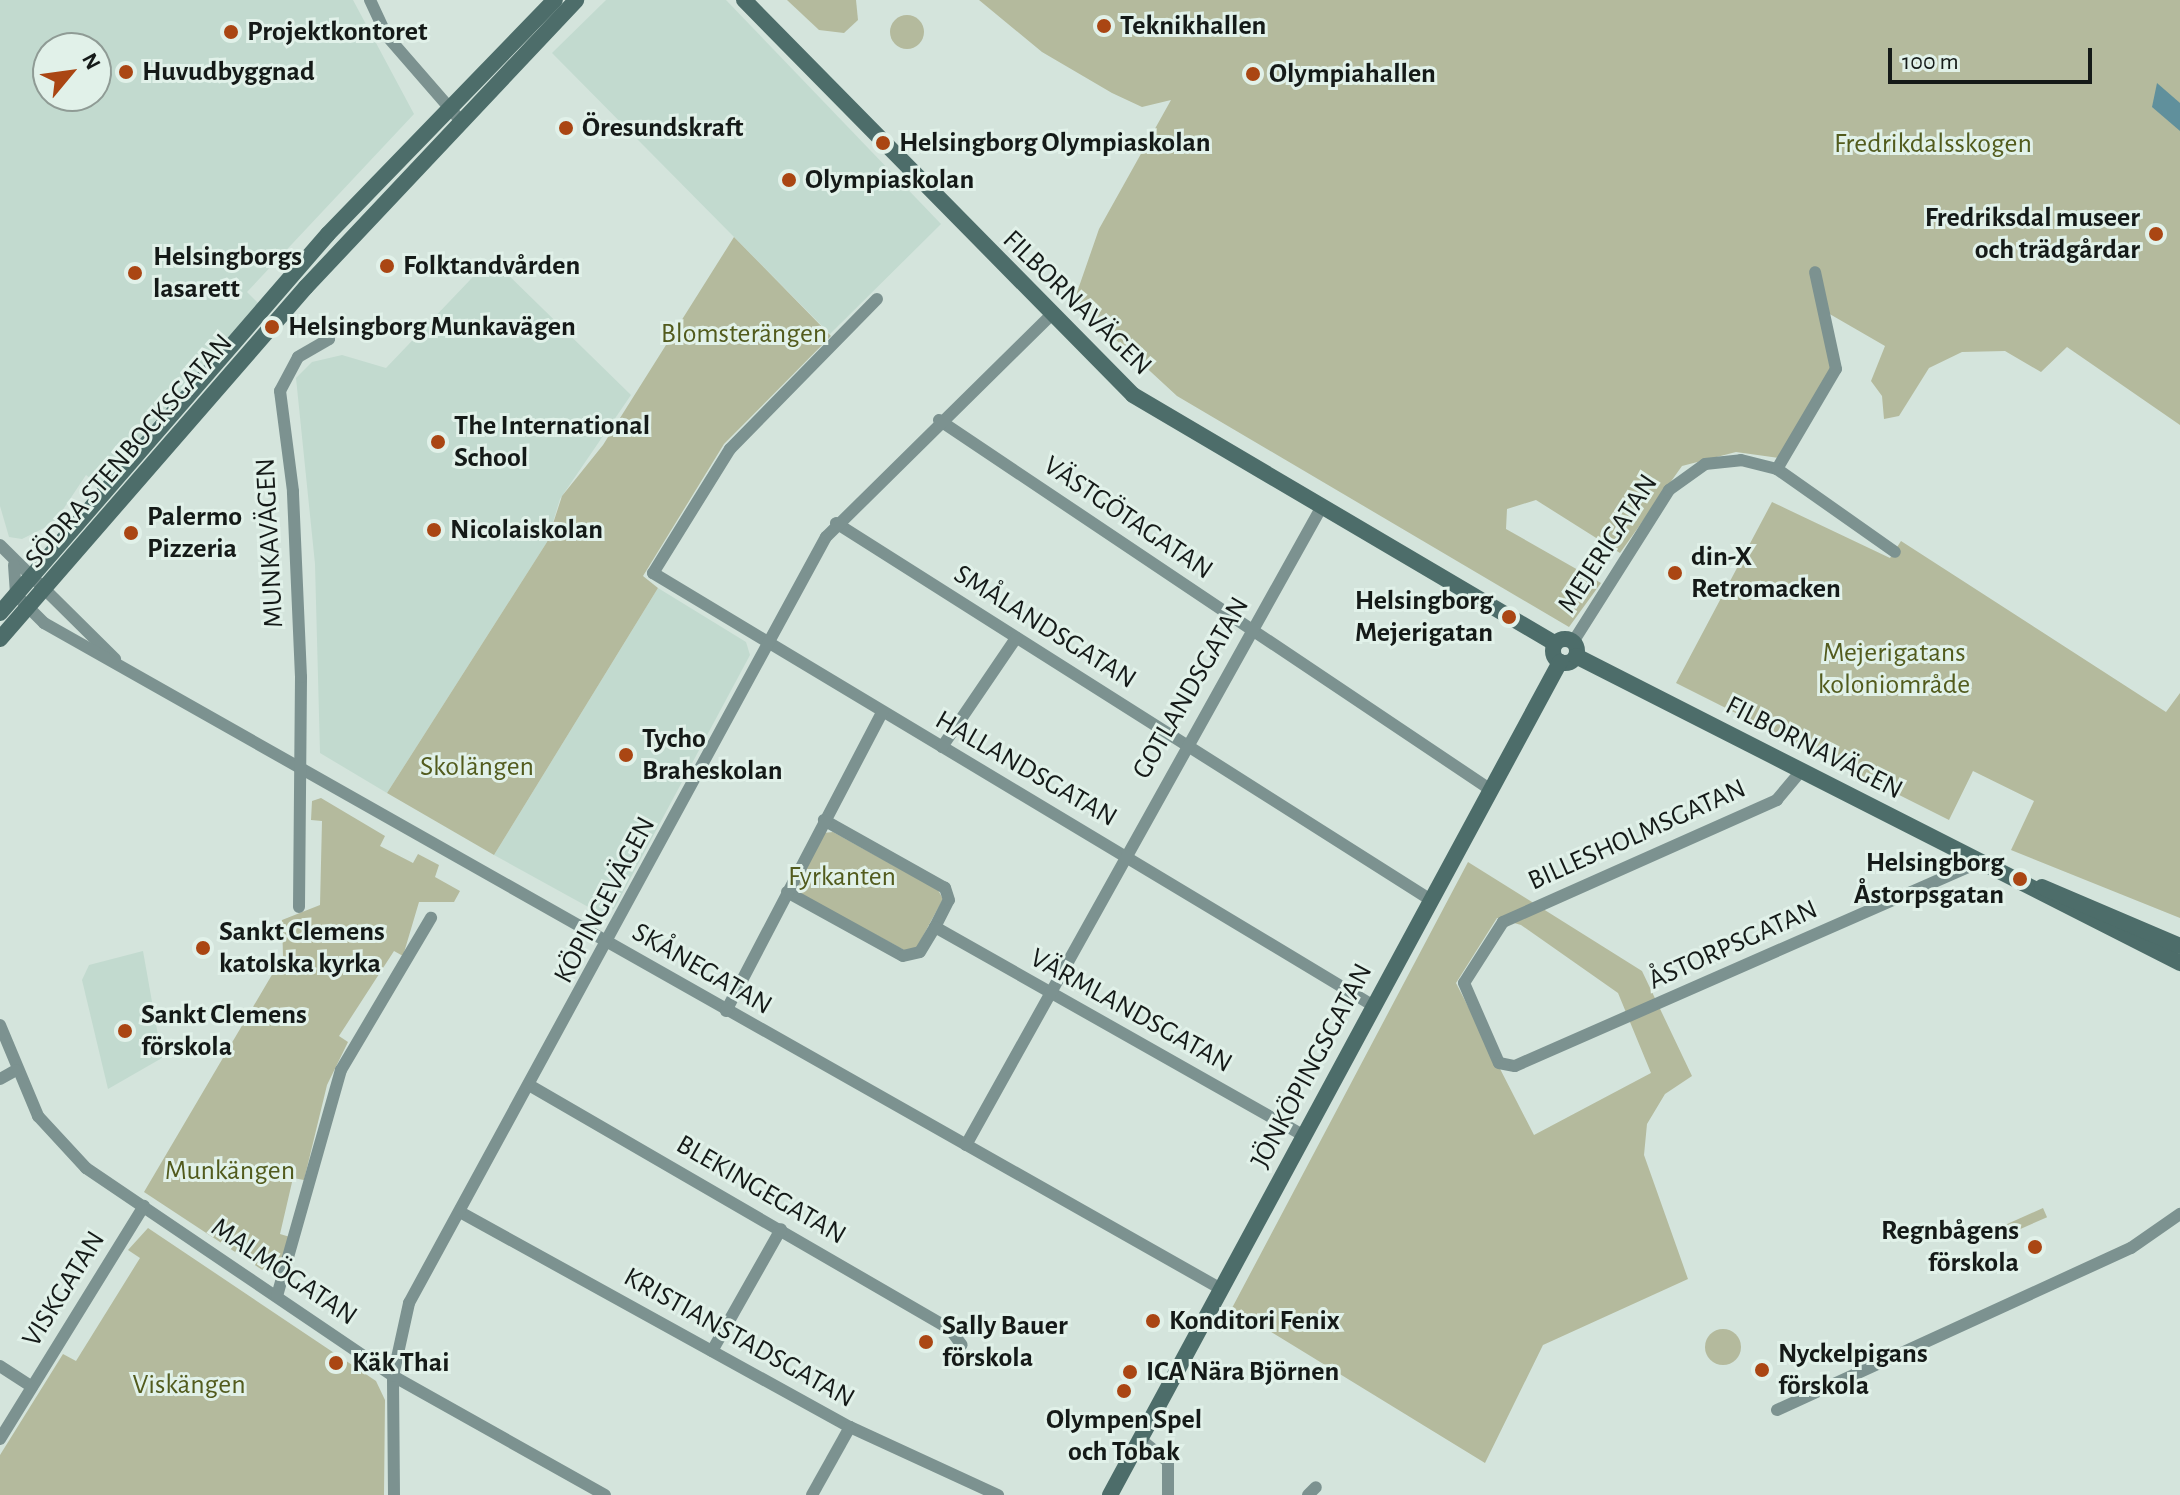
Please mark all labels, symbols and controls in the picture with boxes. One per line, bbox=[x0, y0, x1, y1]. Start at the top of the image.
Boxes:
place label: Teknikhallen bbox=[1120, 9, 1266, 43]
place label: Projektkontoret bbox=[247, 15, 428, 49]
marker: Teknikhallen bbox=[1095, 17, 1113, 35]
marker: Projektkontoret bbox=[222, 23, 240, 41]
north arrow bbox=[32, 32, 112, 112]
scale bar bbox=[1892, 32, 2096, 82]
text: N bbox=[78, 49, 105, 73]
text: 100 m bbox=[1902, 50, 1959, 74]
place label: Huvudbyggnad bbox=[142, 55, 315, 89]
place label: Olympiahallen bbox=[1269, 57, 1436, 91]
marker: Huvudbyggnad bbox=[117, 63, 135, 81]
marker: Olympiahallen bbox=[1244, 65, 1262, 83]
place label: Öresundskraft bbox=[582, 111, 744, 145]
marker: Öresundskraft bbox=[557, 119, 575, 137]
place label: Helsingborg Olympiaskolan bbox=[899, 126, 1211, 160]
park label: Fredrikdalsskogen bbox=[1834, 127, 2032, 161]
marker: Helsingborg Olympiaskolan bbox=[874, 134, 892, 152]
place label: Olympiaskolan bbox=[805, 163, 974, 197]
marker: Olympiaskolan bbox=[780, 171, 798, 189]
place label: Fredriksdal museer och trädgårdar bbox=[1925, 201, 2140, 267]
street label: FILBORNAVÄGEN bbox=[995, 223, 1159, 383]
marker: Fredriksdal museer och trädgårdar bbox=[2147, 225, 2165, 243]
place label: Helsingborgs lasarett bbox=[153, 240, 302, 306]
place label: Folktandvården bbox=[403, 249, 580, 283]
marker: Folktandvården bbox=[378, 257, 396, 275]
marker: Helsingborgs lasarett bbox=[124, 262, 146, 284]
place label: Helsingborg Munkavägen bbox=[288, 310, 576, 344]
park label: Blomsterängen bbox=[661, 317, 827, 351]
marker: Helsingborg Munkavägen bbox=[263, 318, 281, 336]
street label: SÖDRA STENBOCKSGATAN bbox=[18, 327, 240, 575]
place label: The International School bbox=[454, 409, 650, 475]
marker: The International School bbox=[429, 433, 447, 451]
street label: VÄSTGÖTAGATAN bbox=[1037, 449, 1219, 587]
street label: MUNKAVÄGEN bbox=[249, 457, 291, 629]
street label: MEJERIGATAN bbox=[1551, 468, 1665, 620]
place label: Palermo Pizzeria bbox=[147, 500, 242, 566]
place label: Nicolaiskolan bbox=[450, 513, 603, 547]
marker: Nicolaiskolan bbox=[425, 521, 443, 539]
marker: Palermo Pizzeria bbox=[122, 524, 140, 542]
place label: din-X Retromacken bbox=[1691, 540, 1841, 606]
street label: SMÅLANDSGATAN bbox=[948, 557, 1142, 697]
marker: din-X Retromacken bbox=[1666, 564, 1684, 582]
place label: Helsingborg Mejerigatan bbox=[1355, 584, 1493, 650]
street label: GOTLANDSGATAN bbox=[1125, 591, 1257, 785]
marker: Helsingborg Mejerigatan bbox=[1500, 608, 1518, 626]
park label: Mejerigatans koloniområde bbox=[1818, 636, 1970, 702]
street label: FILBORNAVÄGEN bbox=[1720, 689, 1908, 807]
street label: HALLANDSGATAN bbox=[929, 703, 1123, 835]
place label: Tycho Braheskolan bbox=[642, 722, 783, 788]
marker: Tycho Braheskolan bbox=[617, 746, 635, 764]
park label: Skolängen bbox=[420, 750, 534, 784]
street label: BILLESHOLMSGATAN bbox=[1523, 772, 1751, 898]
street label: KÖPINGEVÄGEN bbox=[547, 811, 663, 989]
place label: Helsingborg Åstorpsgatan bbox=[1854, 846, 2004, 912]
park label: Fyrkanten bbox=[788, 860, 896, 894]
marker: Helsingborg Åstorpsgatan bbox=[2011, 870, 2029, 888]
street label: ÅSTORPSGATAN bbox=[1643, 893, 1823, 997]
place label: Sankt Clemens katolska kyrka bbox=[219, 915, 385, 981]
street label: SKÅNEGATAN bbox=[626, 915, 778, 1023]
marker: Sankt Clemens katolska kyrka bbox=[194, 939, 212, 957]
street label: VÄRMLANDSGATAN bbox=[1024, 941, 1238, 1081]
street label: JÖNKÖPINGSGATAN bbox=[1244, 958, 1380, 1174]
place label: Sankt Clemens förskola bbox=[141, 998, 307, 1064]
marker: Sankt Clemens förskola bbox=[116, 1022, 134, 1040]
street label: BLEKINGEGATAN bbox=[670, 1128, 852, 1252]
park label: Munkängen bbox=[165, 1154, 295, 1188]
street label: MALMÖGATAN bbox=[205, 1211, 363, 1333]
place label: Regnbågens förskola bbox=[1881, 1214, 2019, 1280]
street label: VISKGATAN bbox=[15, 1225, 113, 1353]
marker: Regnbågens förskola bbox=[2026, 1238, 2044, 1256]
street label: KRISTIANSTADSGATAN bbox=[618, 1261, 860, 1415]
place label: Konditori Fenix bbox=[1169, 1304, 1340, 1338]
place label: Sally Bauer förskola bbox=[942, 1309, 1068, 1375]
marker: Konditori Fenix bbox=[1144, 1312, 1162, 1330]
marker: Sally Bauer förskola bbox=[917, 1333, 935, 1351]
place label: Nyckelpigans förskola bbox=[1778, 1337, 1928, 1403]
place label: Käk Thai bbox=[352, 1346, 450, 1380]
marker: Käk Thai bbox=[327, 1354, 345, 1372]
place label: ICA Nära Björnen bbox=[1146, 1355, 1339, 1389]
marker: Nyckelpigans förskola bbox=[1753, 1361, 1771, 1379]
marker: ICA Nära Björnen bbox=[1121, 1363, 1139, 1381]
park label: Viskängen bbox=[132, 1368, 246, 1402]
marker: Olympen Spel och Tobak bbox=[1115, 1382, 1133, 1400]
place label: Olympen Spel och Tobak bbox=[1046, 1403, 1202, 1469]

